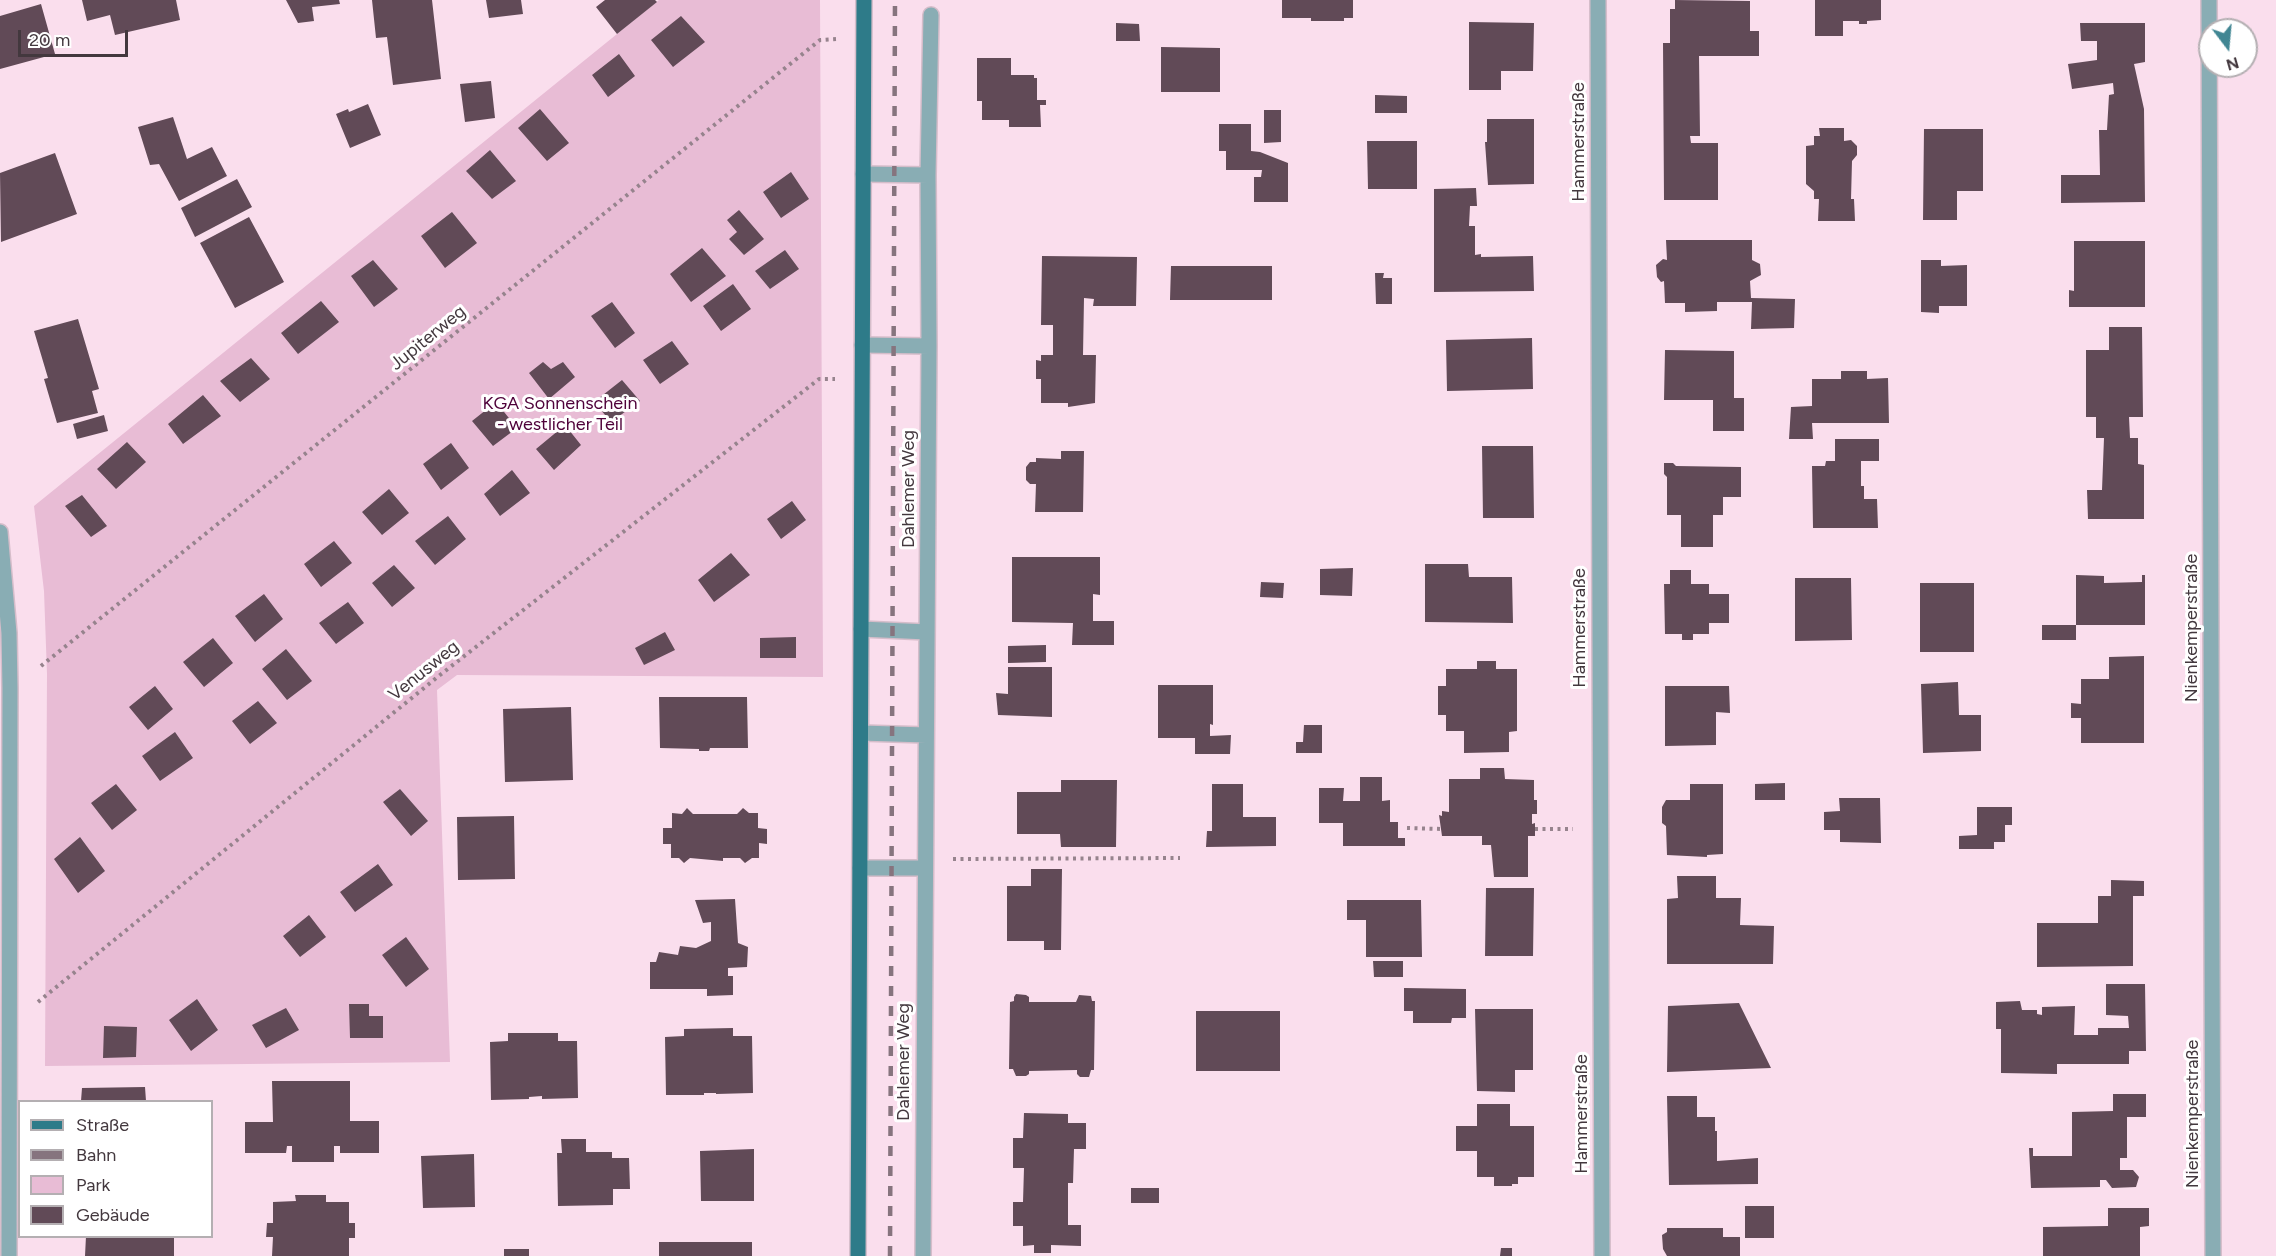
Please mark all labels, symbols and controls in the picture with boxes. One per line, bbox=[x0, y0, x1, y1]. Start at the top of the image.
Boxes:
scale bar bbox=[21, 18, 130, 56]
north arrow bbox=[2198, 18, 2258, 78]
text: 20 m bbox=[29, 29, 70, 51]
text: N bbox=[2224, 53, 2241, 75]
street label: Hammerstraße bbox=[1568, 82, 1590, 202]
street label: Jupiterweg bbox=[386, 301, 470, 375]
park label: KGA Sonnenschein - westlicher Teil bbox=[483, 393, 637, 436]
street label: Dahlemer Weg bbox=[898, 430, 920, 548]
street label: Nienkemperstraße bbox=[2181, 554, 2203, 702]
street label: Hammerstraße bbox=[1569, 568, 1591, 688]
street label: Venusweg bbox=[384, 636, 464, 706]
street label: Dahlemer Weg bbox=[893, 1003, 915, 1121]
street label: Nienkemperstraße bbox=[2182, 1040, 2204, 1188]
street label: Hammerstraße bbox=[1571, 1054, 1593, 1174]
legend bbox=[18, 1100, 213, 1238]
text: Straße bbox=[76, 1114, 129, 1136]
text: Bahn bbox=[76, 1144, 116, 1166]
text: Park bbox=[76, 1174, 110, 1196]
text: Gebäude bbox=[76, 1204, 150, 1226]

